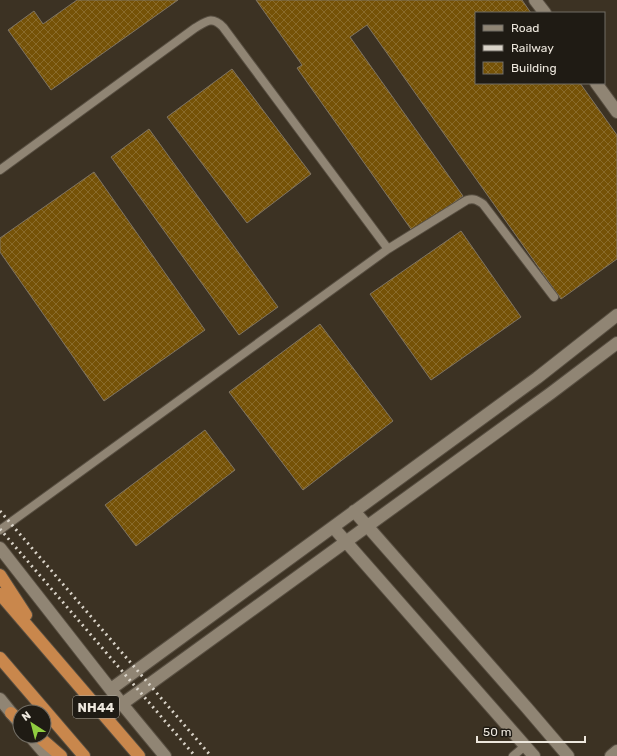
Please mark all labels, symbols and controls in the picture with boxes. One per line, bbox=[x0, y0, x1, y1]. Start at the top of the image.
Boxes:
legend bbox=[475, 12, 605, 84]
text: Road bbox=[511, 21, 539, 35]
text: Railway bbox=[511, 41, 554, 55]
text: Building bbox=[511, 61, 557, 75]
road number: NH44 bbox=[73, 696, 119, 718]
north arrow bbox=[12, 704, 52, 744]
text: N bbox=[19, 709, 34, 724]
scale bar bbox=[477, 718, 585, 744]
text: 50 m bbox=[483, 725, 511, 739]

